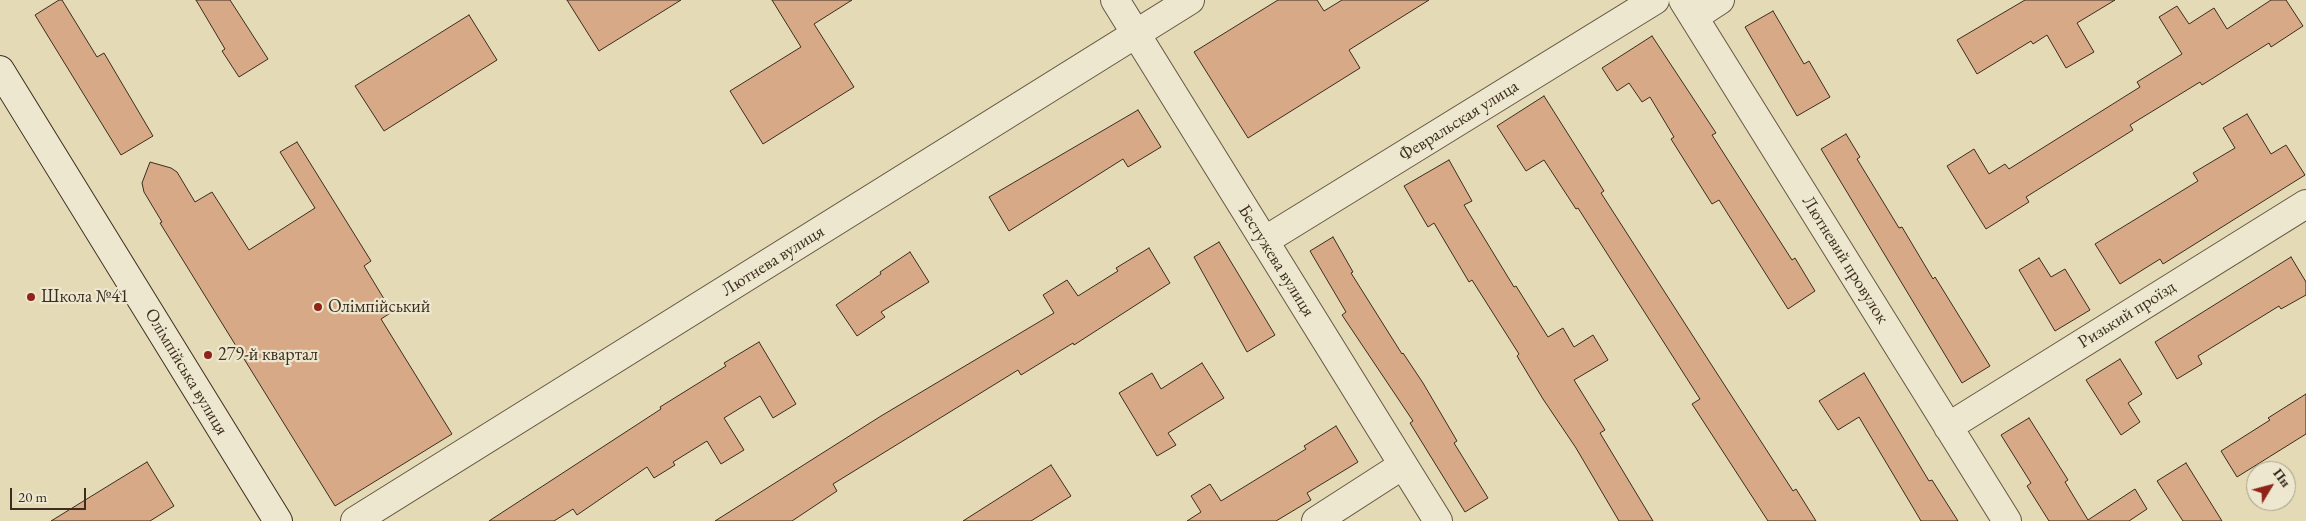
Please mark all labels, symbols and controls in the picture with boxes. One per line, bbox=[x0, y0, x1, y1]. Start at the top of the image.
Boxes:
street label: Февральская улица bbox=[1395, 76, 1523, 166]
street label: Лютневий провулок bbox=[1797, 192, 1893, 328]
street label: Бестужева вулиця bbox=[1233, 201, 1319, 321]
street label: Лютнева вулиця bbox=[718, 221, 828, 301]
street label: Ризький проїзд bbox=[2074, 276, 2180, 354]
place label: Школа №41 bbox=[41, 286, 129, 308]
marker: Школа №41 bbox=[25, 291, 37, 303]
place label: Олімпійський bbox=[328, 296, 430, 318]
marker: Олімпійський bbox=[312, 301, 324, 313]
street label: Олімпійська вулиця bbox=[140, 305, 232, 439]
place label: 279-й квартал bbox=[218, 344, 318, 366]
marker: 279-й квартал bbox=[202, 349, 214, 361]
north arrow bbox=[2246, 461, 2296, 511]
text: Пн bbox=[2269, 465, 2295, 491]
scale bar bbox=[12, 478, 89, 510]
text: 20 m bbox=[18, 487, 47, 506]

